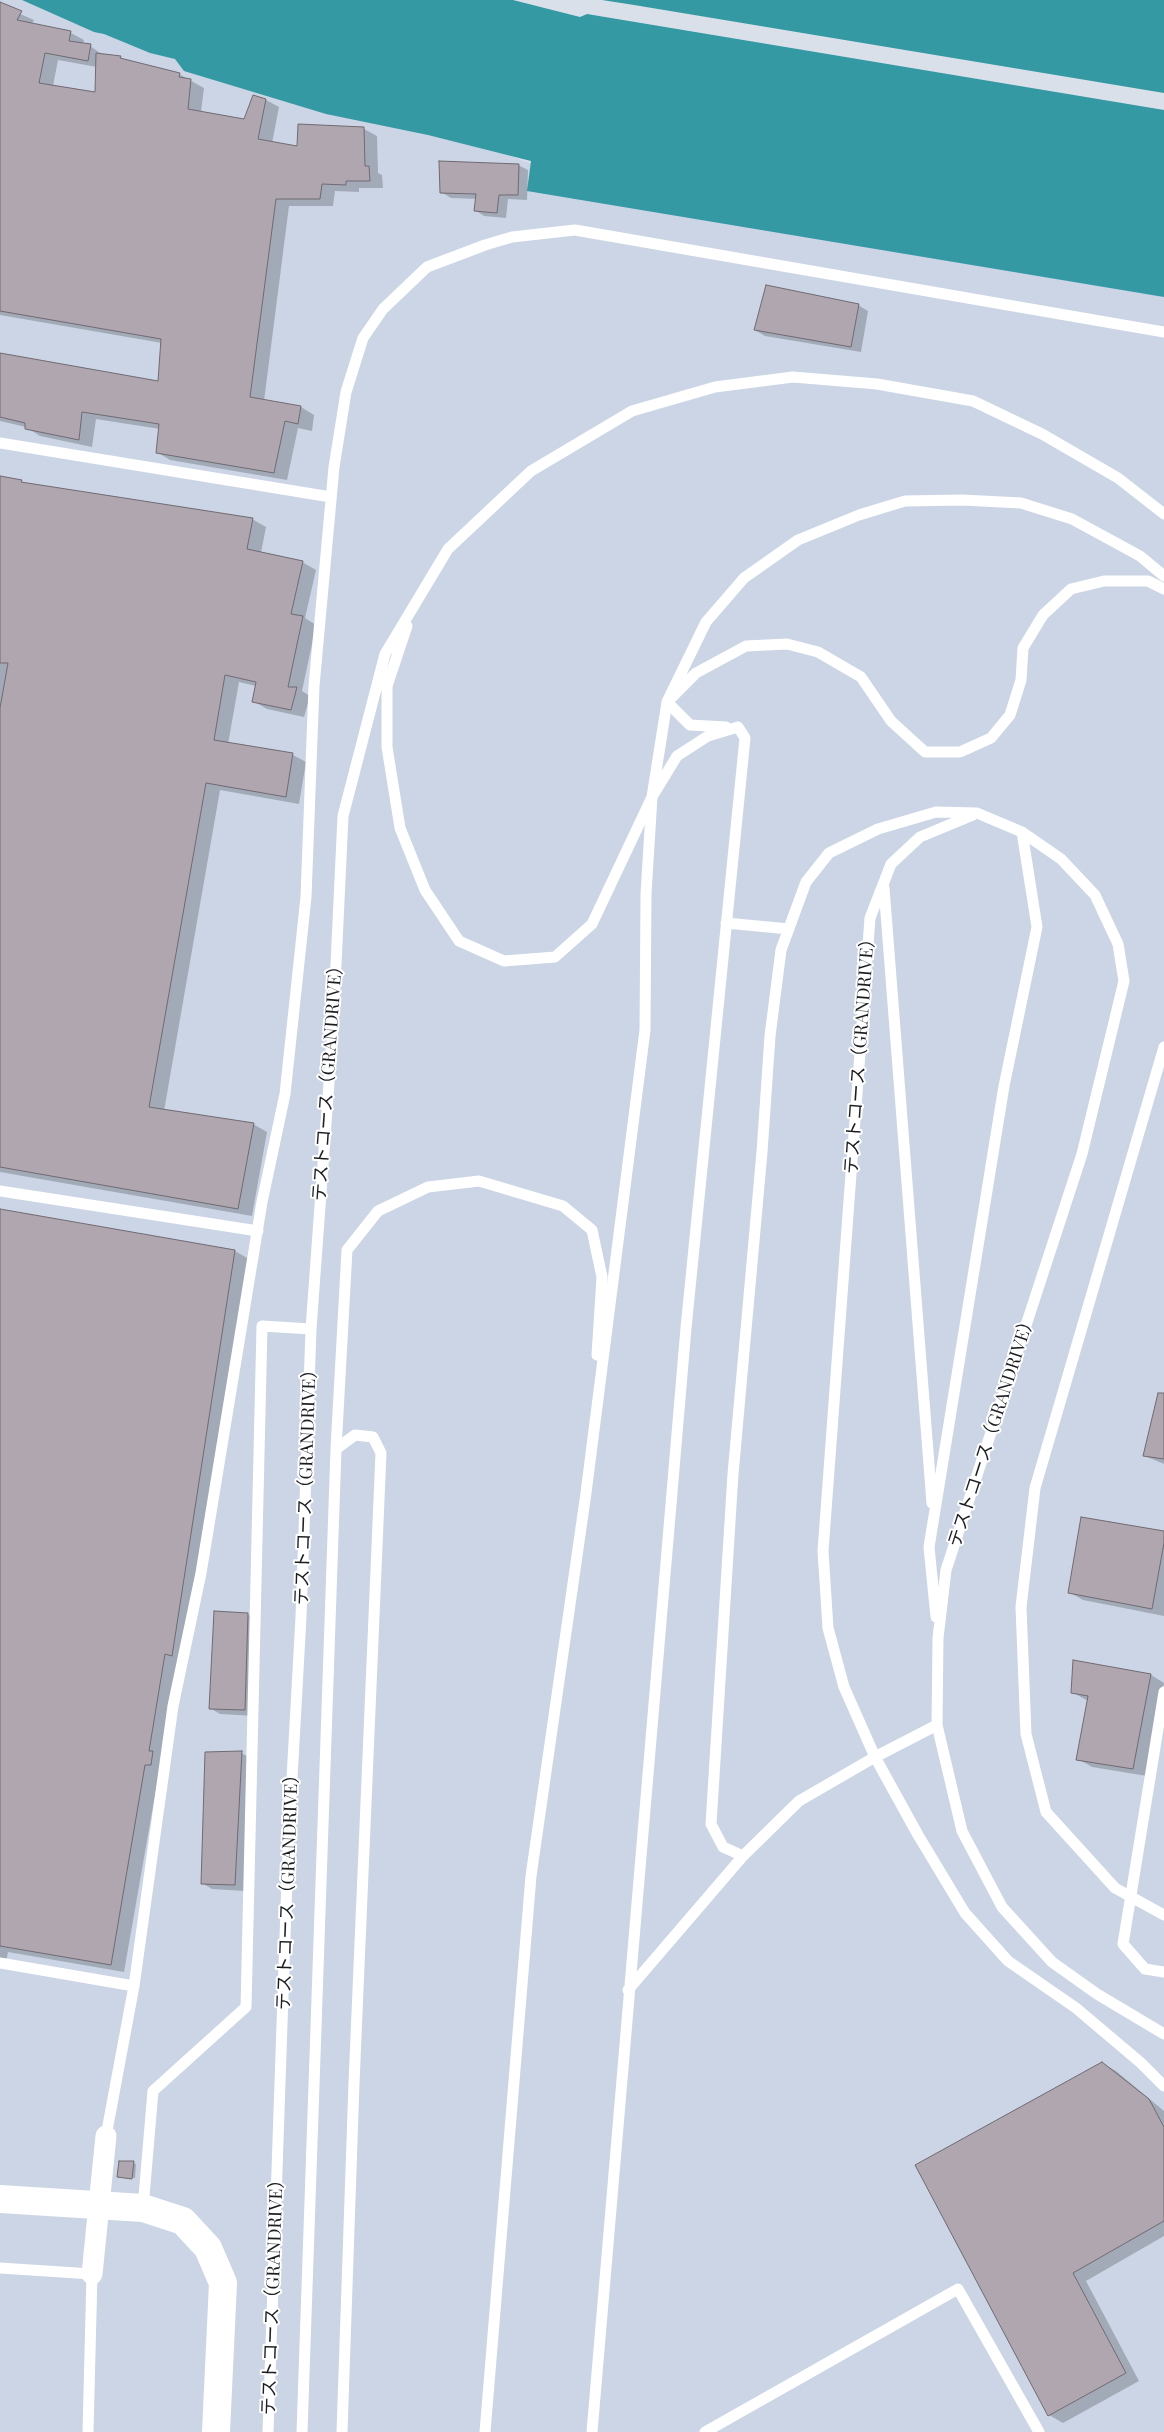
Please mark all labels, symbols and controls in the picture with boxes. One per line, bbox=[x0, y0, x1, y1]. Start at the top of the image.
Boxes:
street label: テストコース（GRANDRIVE） bbox=[841, 929, 879, 1175]
street label: テストコース（GRANDRIVE） bbox=[309, 956, 347, 1202]
street label: テストコース（GRANDRIVE） bbox=[944, 1310, 1040, 1550]
street label: テストコース（GRANDRIVE） bbox=[291, 1360, 321, 1606]
street label: テストコース（GRANDRIVE） bbox=[273, 1765, 303, 2011]
street label: テストコース（GRANDRIVE） bbox=[258, 2170, 288, 2416]

